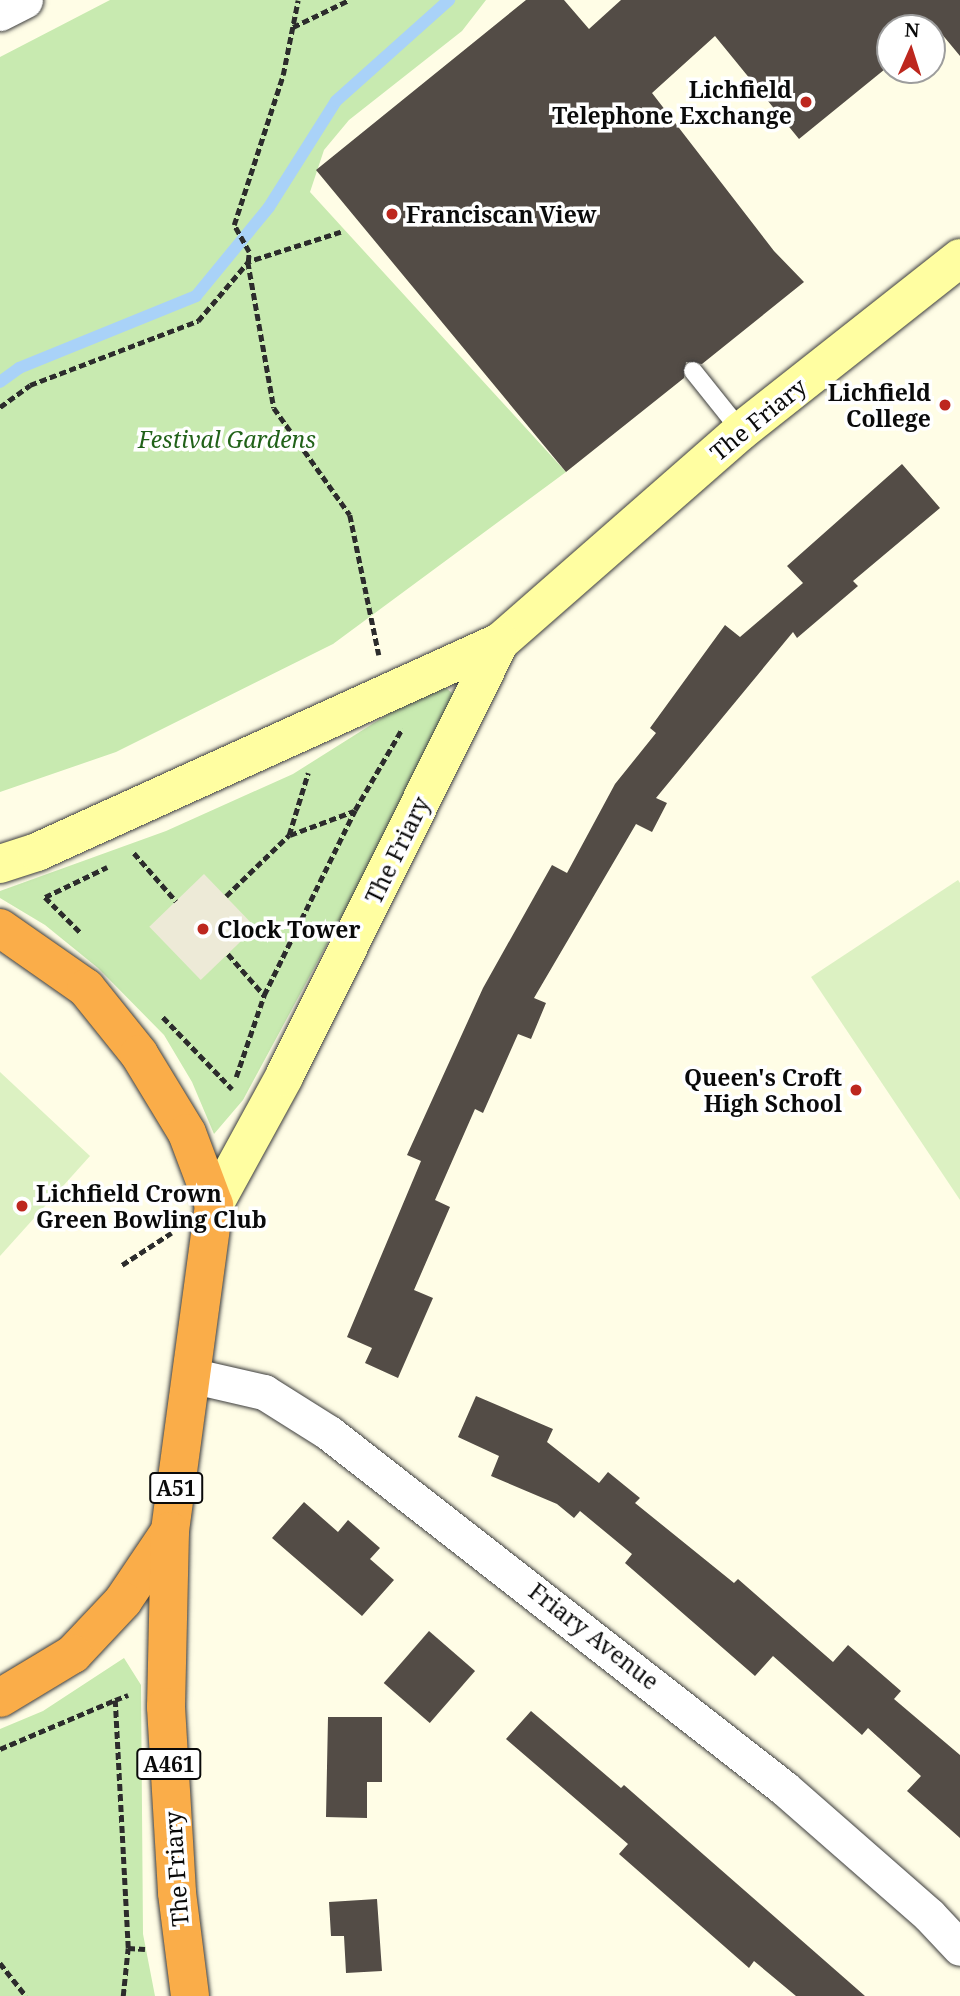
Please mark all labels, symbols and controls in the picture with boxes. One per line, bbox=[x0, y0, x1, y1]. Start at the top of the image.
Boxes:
north arrow bbox=[876, 14, 946, 84]
text: N bbox=[904, 17, 920, 43]
place label: Lichfield Telephone Exchange bbox=[552, 75, 792, 129]
marker: Lichfield Telephone Exchange bbox=[798, 94, 814, 110]
place label: Franciscan View bbox=[406, 200, 597, 228]
marker: Franciscan View bbox=[384, 206, 400, 222]
street label: The Friary bbox=[704, 372, 812, 466]
place label: Lichfield College bbox=[828, 378, 931, 432]
marker: Lichfield College bbox=[937, 397, 953, 413]
park label: Festival Gardens bbox=[138, 425, 316, 453]
street label: The Friary bbox=[359, 792, 435, 908]
place label: Clock Tower bbox=[217, 915, 360, 943]
marker: Clock Tower bbox=[195, 921, 211, 937]
place label: Queen's Croft High School bbox=[684, 1063, 842, 1117]
marker: Queen's Croft High School bbox=[848, 1082, 864, 1098]
place label: Lichfield Crown Green Bowling Club bbox=[36, 1179, 267, 1233]
marker: Lichfield Crown Green Bowling Club bbox=[14, 1198, 30, 1214]
road number: A51 bbox=[148, 1470, 204, 1506]
street label: Friary Avenue bbox=[524, 1577, 664, 1695]
road number: A461 bbox=[136, 1746, 202, 1782]
street label: The Friary bbox=[158, 1810, 194, 1928]

